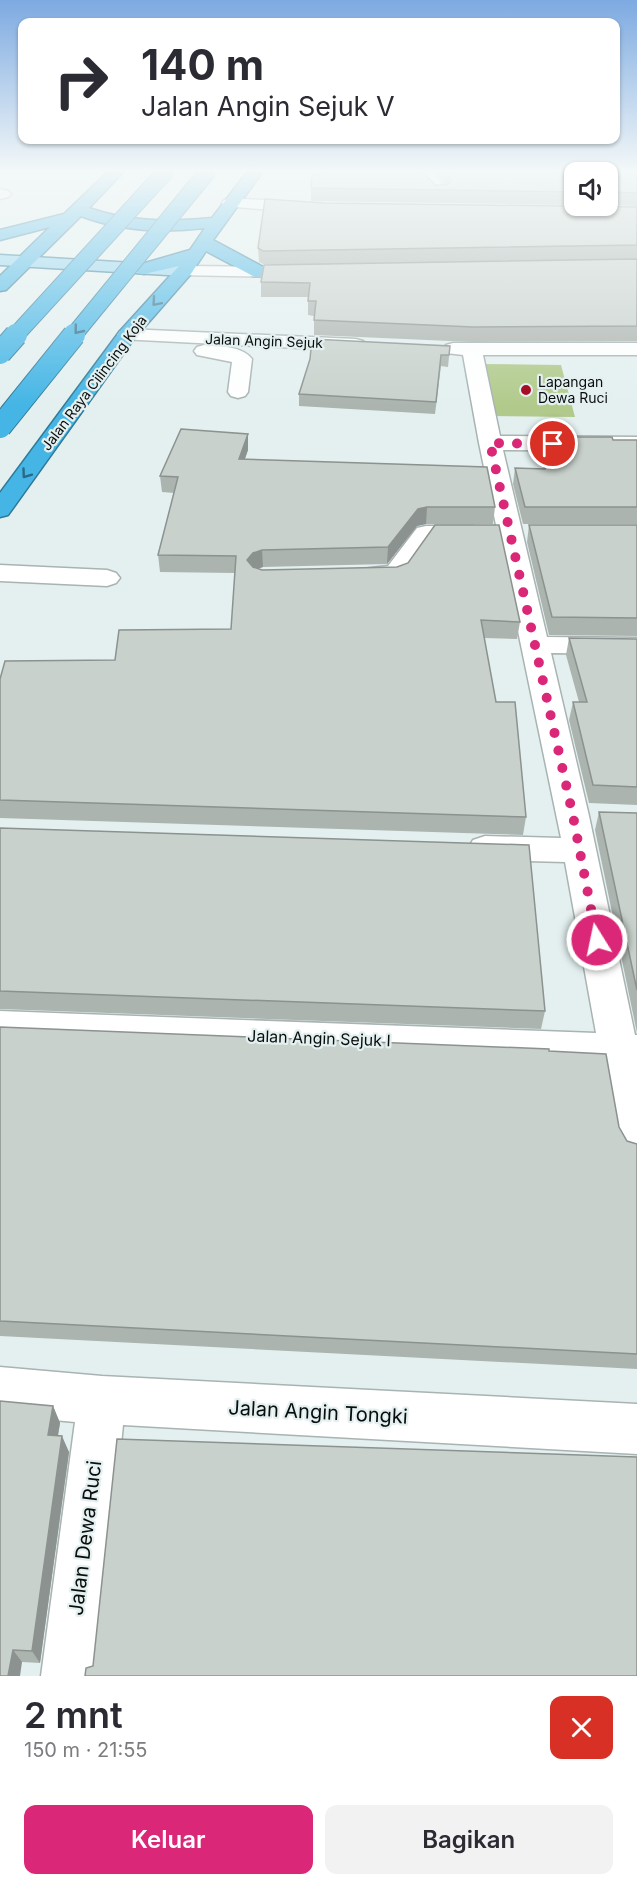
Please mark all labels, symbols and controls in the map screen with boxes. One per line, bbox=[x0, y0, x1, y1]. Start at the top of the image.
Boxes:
text: 140 m bbox=[141, 39, 264, 90]
icon: right bbox=[42, 42, 120, 120]
text: Jalan Angin Sejuk V bbox=[141, 90, 395, 123]
map controls bbox=[564, 162, 618, 216]
button: sound bbox=[564, 162, 618, 216]
one-way arrow bbox=[152, 295, 163, 306]
street label: Jalan Raya Cilincing Koja bbox=[37, 312, 150, 454]
one-way arrow bbox=[74, 323, 85, 334]
street label: Jalan Angin Sejuk bbox=[205, 330, 324, 351]
place label: Lapangan Dewa Ruci bbox=[538, 373, 608, 406]
marker: Lapangan Dewa Ruci bbox=[519, 383, 533, 397]
pin bbox=[527, 418, 578, 469]
icon: arrive bbox=[536, 427, 569, 460]
one-way arrow bbox=[22, 468, 33, 479]
position arrow bbox=[565, 908, 629, 972]
street label: Jalan Angin Sejuk I bbox=[247, 1026, 391, 1050]
street label: Jalan Angin Tongki bbox=[228, 1395, 408, 1429]
street label: Jalan Dewa Ruci bbox=[64, 1459, 106, 1617]
text: 2 mnt bbox=[24, 1693, 123, 1737]
button: close bbox=[550, 1696, 613, 1759]
text: 150 m · 21:55 bbox=[24, 1738, 147, 1762]
button: Keluar bbox=[24, 1805, 313, 1874]
button: Bagikan bbox=[325, 1805, 613, 1874]

